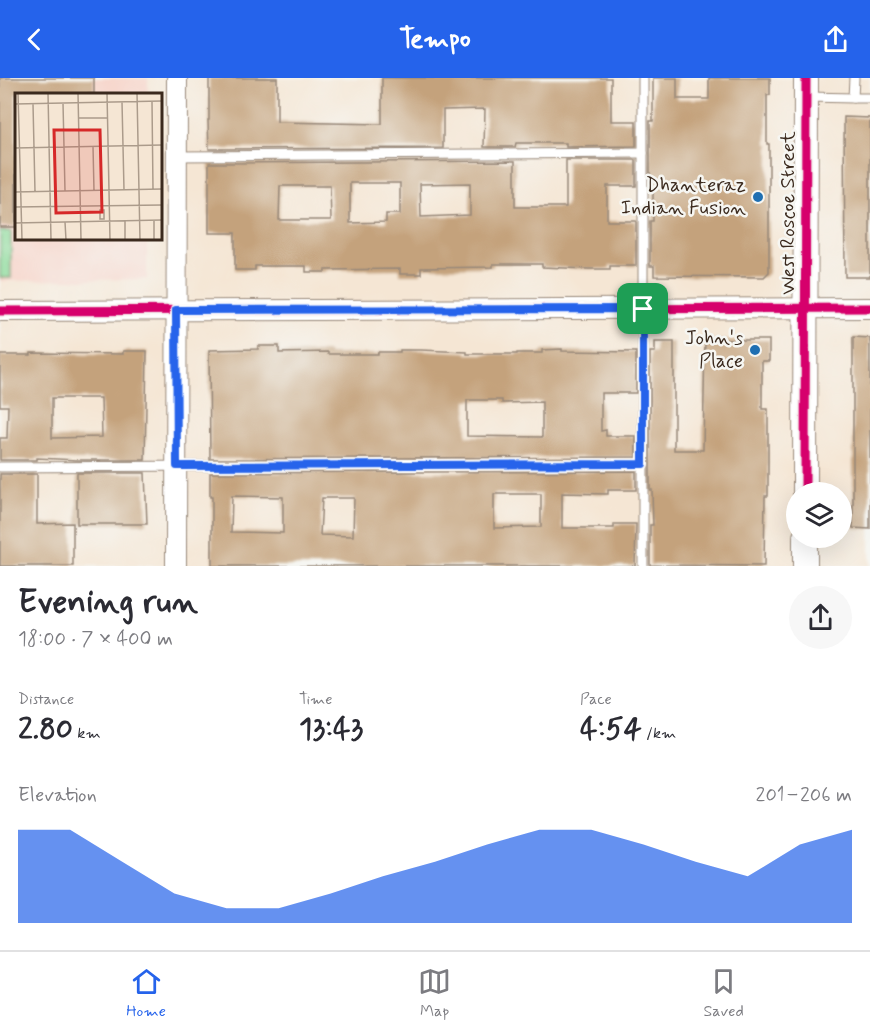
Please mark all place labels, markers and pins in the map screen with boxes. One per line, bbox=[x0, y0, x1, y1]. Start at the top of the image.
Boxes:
place label: Dhanteraz Indian Fusion bbox=[621, 172, 746, 222]
marker: Dhanteraz Indian Fusion bbox=[751, 190, 765, 204]
pin bbox=[617, 283, 668, 334]
place label: John's Place bbox=[685, 325, 743, 375]
marker: John's Place bbox=[748, 343, 762, 357]

